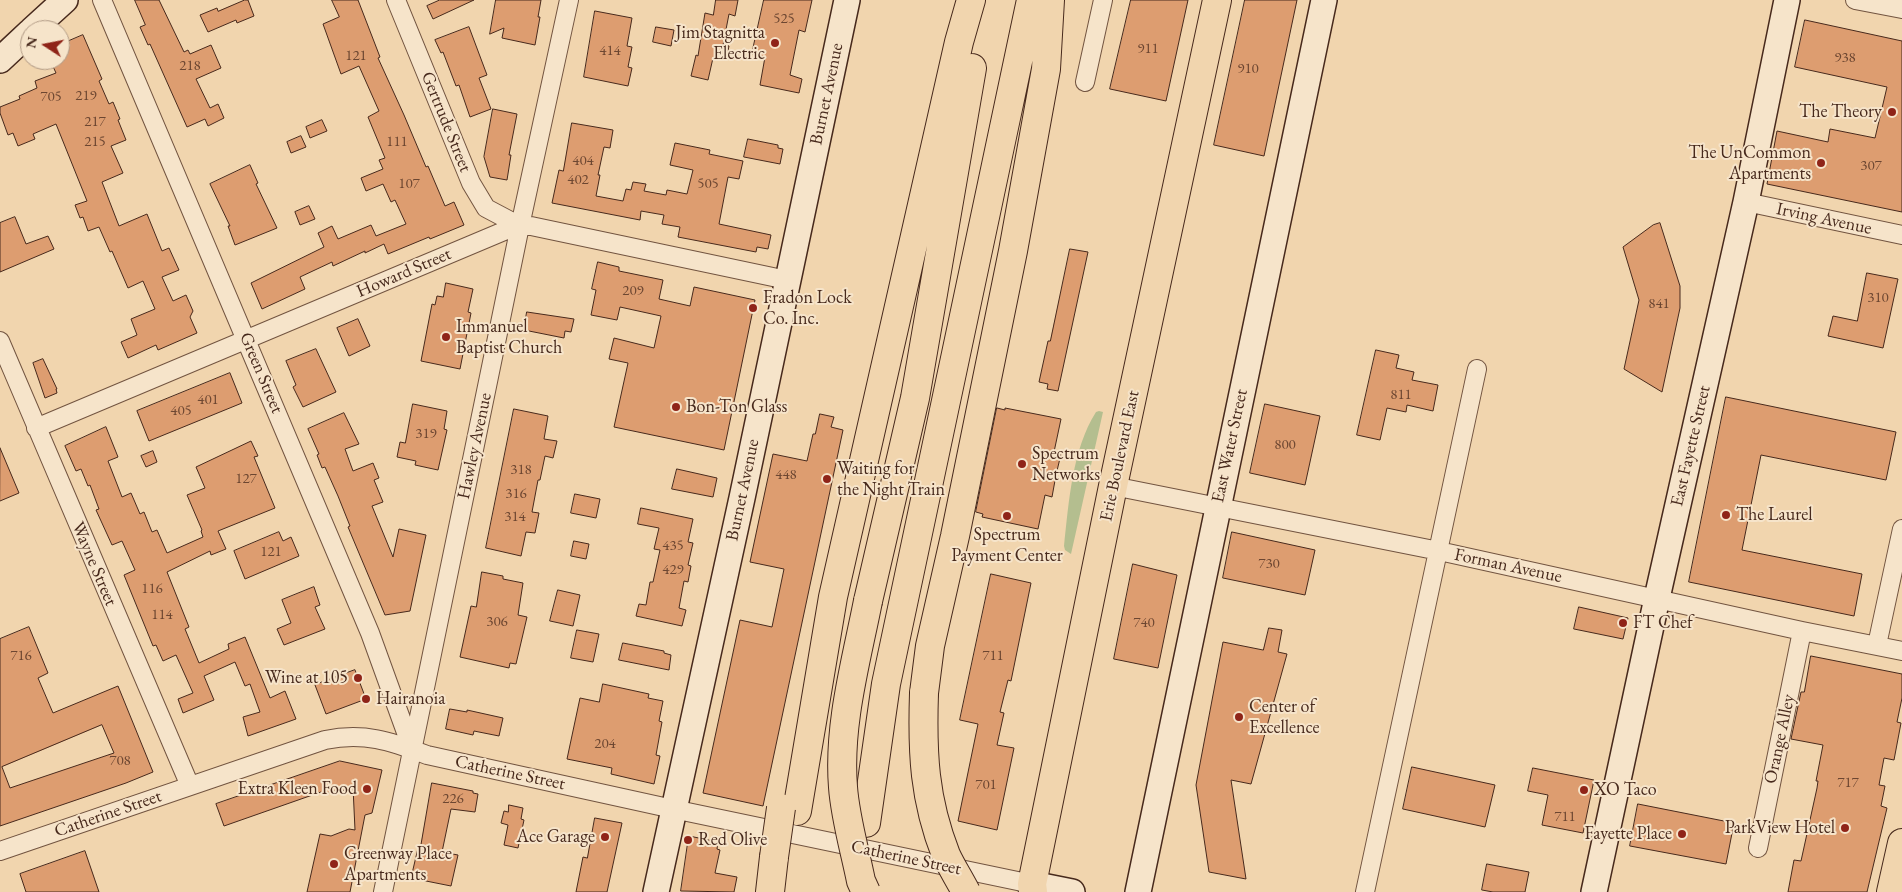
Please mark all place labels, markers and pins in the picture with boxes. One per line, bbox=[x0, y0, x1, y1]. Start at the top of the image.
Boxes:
place label: Jim Stagnitta Electric bbox=[675, 22, 765, 64]
marker: Jim Stagnitta Electric bbox=[769, 37, 781, 49]
place label: The Theory bbox=[1799, 101, 1882, 123]
marker: The Theory bbox=[1886, 106, 1898, 118]
place label: The UnCommon Apartments bbox=[1688, 142, 1811, 184]
marker: The UnCommon Apartments bbox=[1815, 157, 1827, 169]
place label: Fradon Lock Co. Inc. bbox=[763, 287, 852, 330]
marker: Fradon Lock Co. Inc. bbox=[747, 302, 759, 314]
place label: Immanuel Baptist Church bbox=[456, 316, 562, 358]
marker: Immanuel Baptist Church bbox=[440, 331, 452, 343]
place label: Bon-Ton Glass bbox=[686, 396, 787, 418]
marker: Bon-Ton Glass bbox=[670, 401, 682, 413]
place label: Spectrum Networks bbox=[1032, 443, 1100, 486]
place label: Waiting for the Night Train bbox=[837, 458, 945, 500]
marker: Spectrum Networks bbox=[1016, 458, 1028, 470]
marker: Waiting for the Night Train bbox=[821, 473, 833, 485]
place label: The Laurel bbox=[1736, 504, 1812, 526]
marker: The Laurel bbox=[1720, 509, 1732, 521]
marker: Spectrum Payment Center bbox=[1001, 510, 1013, 522]
place label: Spectrum Payment Center bbox=[951, 524, 1063, 566]
place label: FT Chef bbox=[1633, 612, 1693, 634]
marker: FT Chef bbox=[1617, 617, 1629, 629]
place label: Wine at 105 bbox=[265, 667, 348, 689]
marker: Wine at 105 bbox=[352, 672, 364, 684]
place label: Hairanoia bbox=[376, 688, 445, 710]
marker: Hairanoia bbox=[360, 693, 372, 705]
place label: Center of Excellence bbox=[1249, 696, 1320, 739]
marker: Center of Excellence bbox=[1233, 711, 1245, 723]
place label: Extra Kleen Food bbox=[238, 778, 357, 800]
place label: XO Taco bbox=[1594, 779, 1657, 801]
marker: Extra Kleen Food bbox=[361, 783, 373, 795]
marker: XO Taco bbox=[1578, 784, 1590, 796]
place label: ParkView Hotel bbox=[1725, 817, 1835, 839]
marker: ParkView Hotel bbox=[1839, 822, 1851, 834]
place label: Fayette Place bbox=[1585, 823, 1672, 845]
place label: Ace Garage bbox=[517, 826, 595, 848]
marker: Fayette Place bbox=[1676, 828, 1688, 840]
place label: Red Olive bbox=[698, 829, 767, 851]
marker: Ace Garage bbox=[599, 831, 611, 843]
marker: Red Olive bbox=[682, 834, 694, 846]
place label: Greenway Place Apartments bbox=[344, 843, 452, 886]
marker: Greenway Place Apartments bbox=[328, 858, 340, 870]

